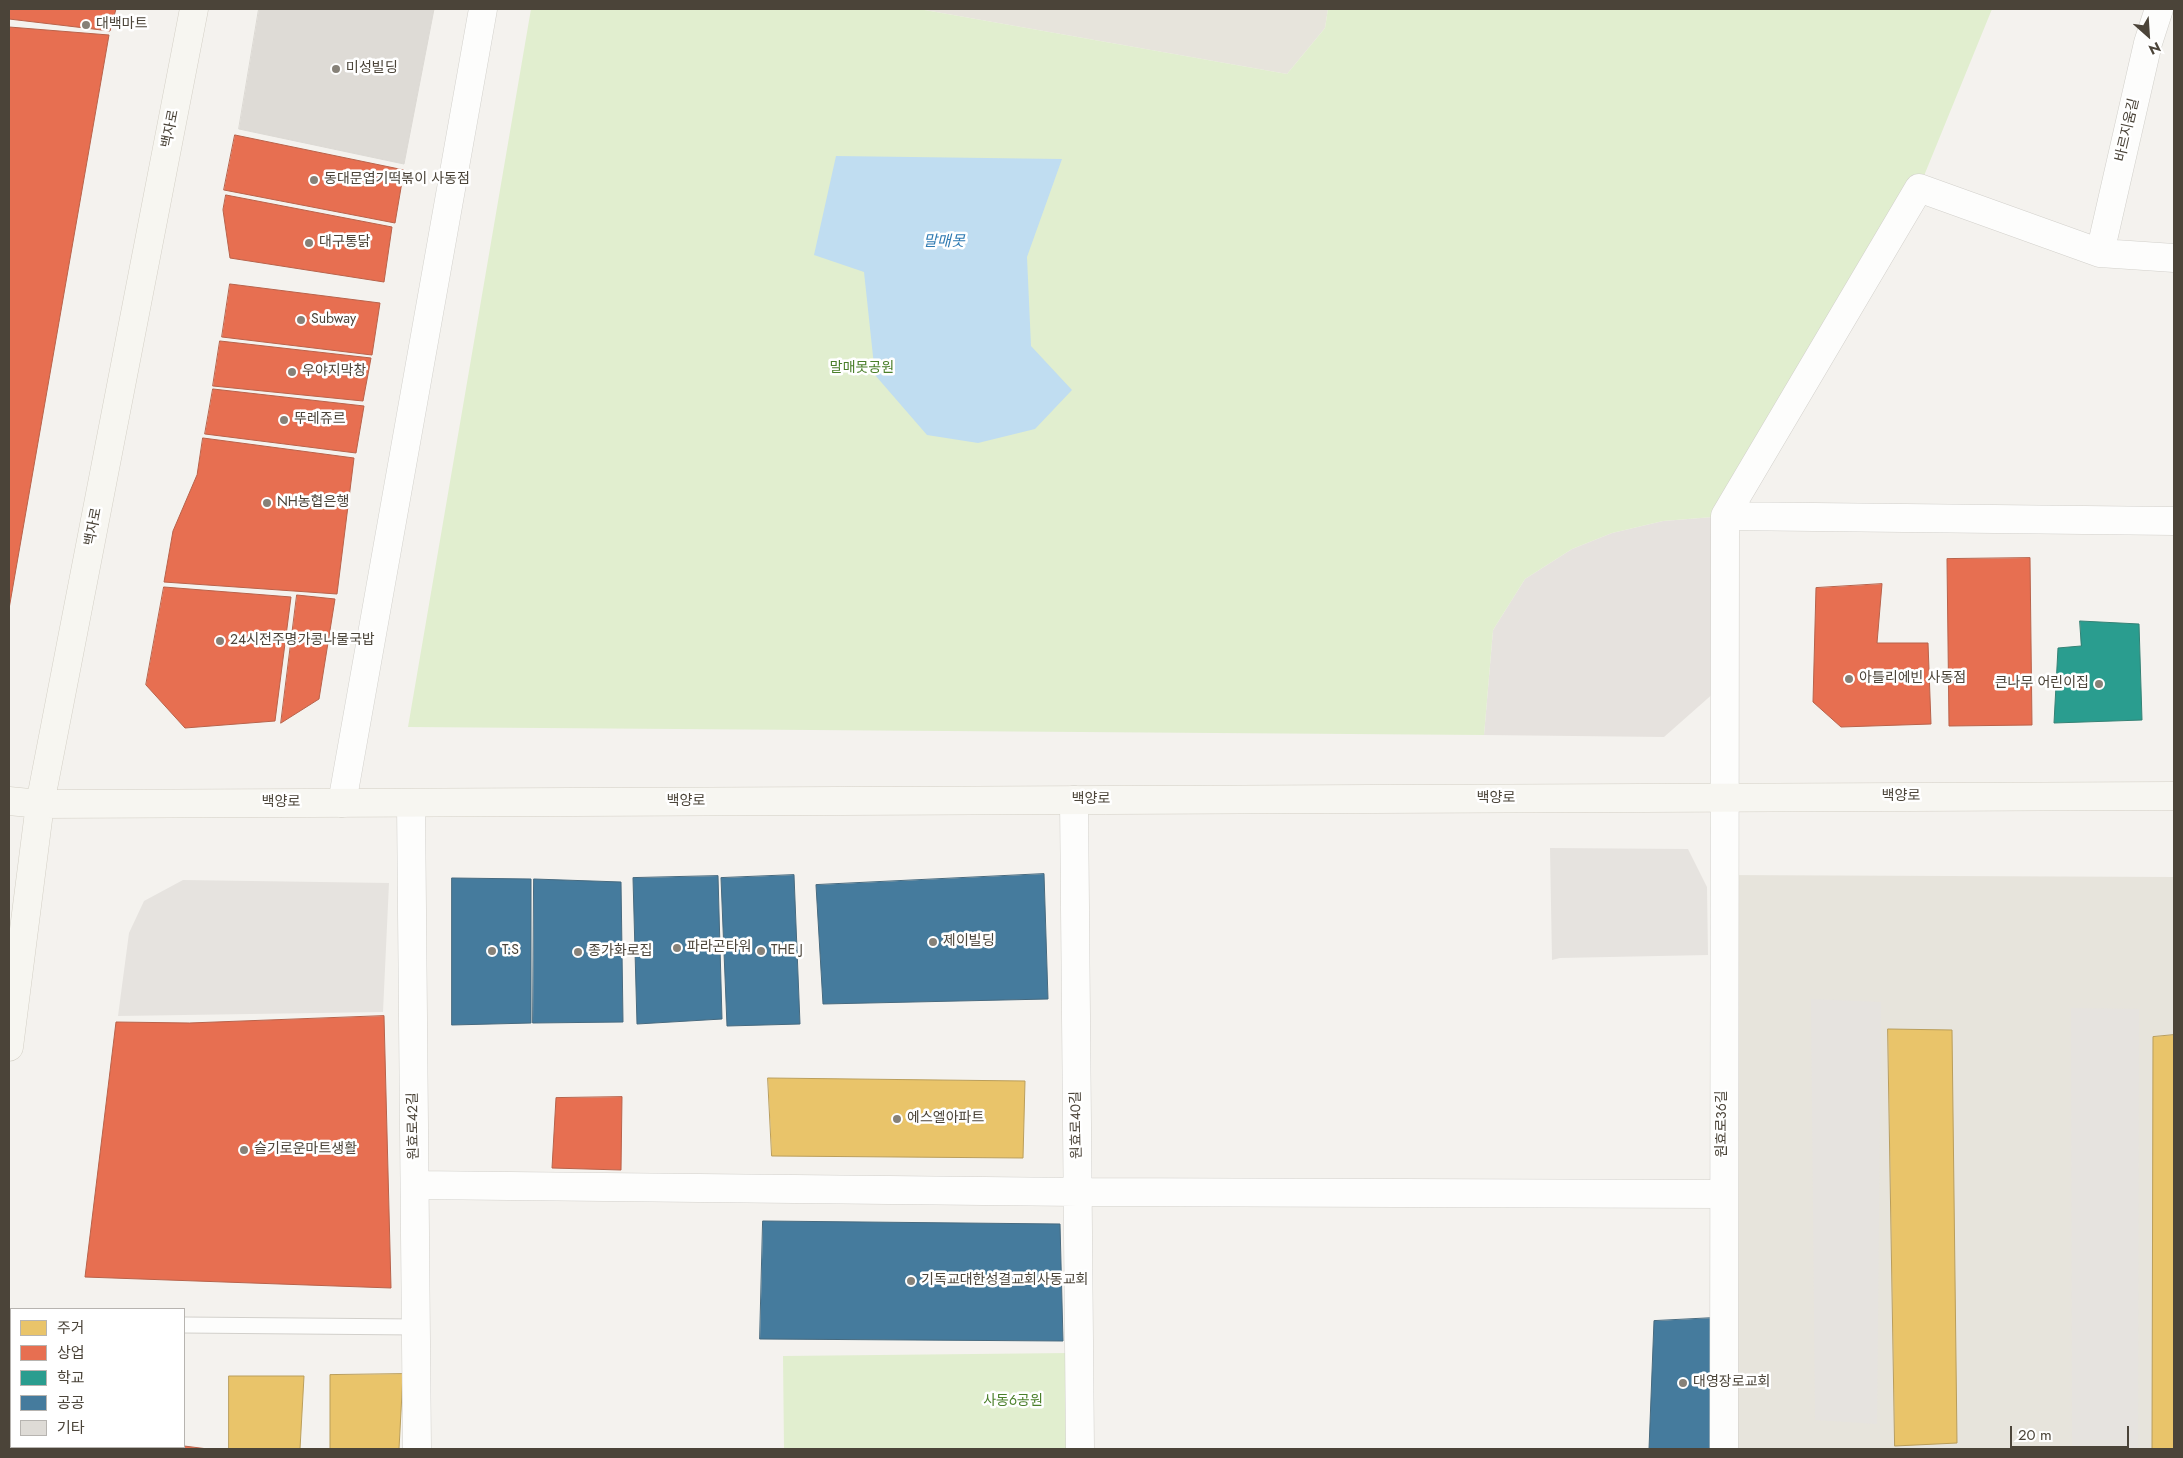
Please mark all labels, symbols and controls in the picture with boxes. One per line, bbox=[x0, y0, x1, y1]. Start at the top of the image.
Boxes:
north arrow bbox=[2123, 10, 2173, 60]
place label: 대백마트 bbox=[96, 17, 148, 33]
marker: 대백마트 bbox=[80, 19, 92, 31]
text: N bbox=[2145, 37, 2164, 60]
place label: 미성빌딩 bbox=[346, 61, 398, 77]
marker: 미성빌딩 bbox=[330, 63, 342, 75]
street label: 바르지움길 bbox=[2113, 97, 2143, 163]
street label: 백자로 bbox=[159, 108, 183, 150]
place label: 동대문엽기떡볶이 사동점 bbox=[324, 172, 470, 188]
marker: 동대문엽기떡볶이 사동점 bbox=[308, 174, 320, 186]
water label: 말매못 bbox=[923, 233, 965, 251]
place label: 대구통닭 bbox=[319, 235, 371, 251]
marker: 대구통닭 bbox=[303, 237, 315, 249]
place label: Subway bbox=[311, 312, 356, 328]
marker: Subway bbox=[295, 314, 307, 326]
park label: 말매못공원 bbox=[830, 361, 894, 377]
place label: 우야지막창 bbox=[302, 364, 366, 380]
marker: 우야지막창 bbox=[286, 366, 298, 378]
place label: 뚜레쥬르 bbox=[294, 412, 346, 428]
marker: 뚜레쥬르 bbox=[278, 414, 290, 426]
place label: NH농협은행 bbox=[277, 495, 349, 511]
marker: NH농협은행 bbox=[261, 497, 273, 509]
street label: 백자로 bbox=[82, 506, 106, 548]
place label: 24시전주명가콩나물국밥 bbox=[230, 633, 375, 649]
marker: 24시전주명가콩나물국밥 bbox=[214, 635, 226, 647]
place label: 아틀리에빈 사동점 bbox=[1859, 671, 1966, 687]
marker: 아틀리에빈 사동점 bbox=[1843, 673, 1855, 685]
place label: 큰나무 어린이집 bbox=[1995, 676, 2089, 692]
marker: 큰나무 어린이집 bbox=[2093, 678, 2105, 690]
street label: 백양로 bbox=[1882, 789, 1920, 805]
street label: 백양로 bbox=[1477, 791, 1515, 807]
street label: 백양로 bbox=[1072, 792, 1110, 808]
street label: 백양로 bbox=[667, 794, 705, 810]
street label: 백양로 bbox=[262, 795, 300, 811]
place label: 제이빌딩 bbox=[943, 934, 995, 950]
marker: 제이빌딩 bbox=[927, 936, 939, 948]
place label: 파라곤타워 bbox=[687, 940, 751, 956]
marker: 파라곤타워 bbox=[671, 942, 683, 954]
place label: T.S bbox=[502, 943, 519, 959]
place label: THE J bbox=[771, 943, 803, 959]
place label: 종가화로집 bbox=[588, 944, 652, 960]
marker: T.S bbox=[486, 945, 498, 957]
marker: THE J bbox=[755, 945, 767, 957]
marker: 종가화로집 bbox=[572, 946, 584, 958]
street label: 원효로36길 bbox=[1715, 1090, 1731, 1158]
street label: 원효로40길 bbox=[1068, 1091, 1086, 1159]
street label: 원효로42길 bbox=[405, 1092, 423, 1160]
place label: 에스엘아파트 bbox=[907, 1111, 984, 1127]
marker: 에스엘아파트 bbox=[891, 1113, 903, 1125]
place label: 슬기로운마트생활 bbox=[254, 1142, 357, 1158]
marker: 슬기로운마트생활 bbox=[238, 1144, 250, 1156]
place label: 기독교대한성결교회사동교회 bbox=[921, 1273, 1088, 1289]
marker: 기독교대한성결교회사동교회 bbox=[905, 1275, 917, 1287]
legend bbox=[10, 1308, 185, 1448]
text: 주거 bbox=[57, 1317, 85, 1339]
text: 상업 bbox=[57, 1342, 85, 1364]
text: 학교 bbox=[57, 1367, 85, 1389]
place label: 대영장로교회 bbox=[1693, 1375, 1770, 1391]
marker: 대영장로교회 bbox=[1677, 1377, 1689, 1389]
text: 공공 bbox=[57, 1392, 85, 1414]
park label: 사동6공원 bbox=[983, 1394, 1043, 1410]
scale bar bbox=[2013, 1416, 2132, 1448]
text: 기타 bbox=[57, 1417, 85, 1439]
text: 20 m bbox=[2018, 1424, 2052, 1446]

